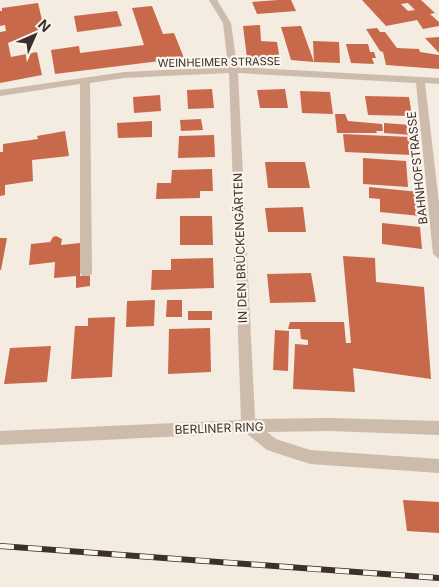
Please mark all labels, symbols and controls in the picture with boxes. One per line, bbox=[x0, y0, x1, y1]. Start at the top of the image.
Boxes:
north arrow bbox=[10, 10, 60, 60]
text: N bbox=[35, 16, 54, 35]
street label: WEINHEIMER STRASSE bbox=[158, 54, 280, 70]
street label: BAHNHOFSTRASSE bbox=[404, 111, 430, 225]
street label: IN DEN BRÜCKENGÄRTEN bbox=[230, 173, 250, 323]
street label: BERLINER RING bbox=[174, 419, 264, 437]

